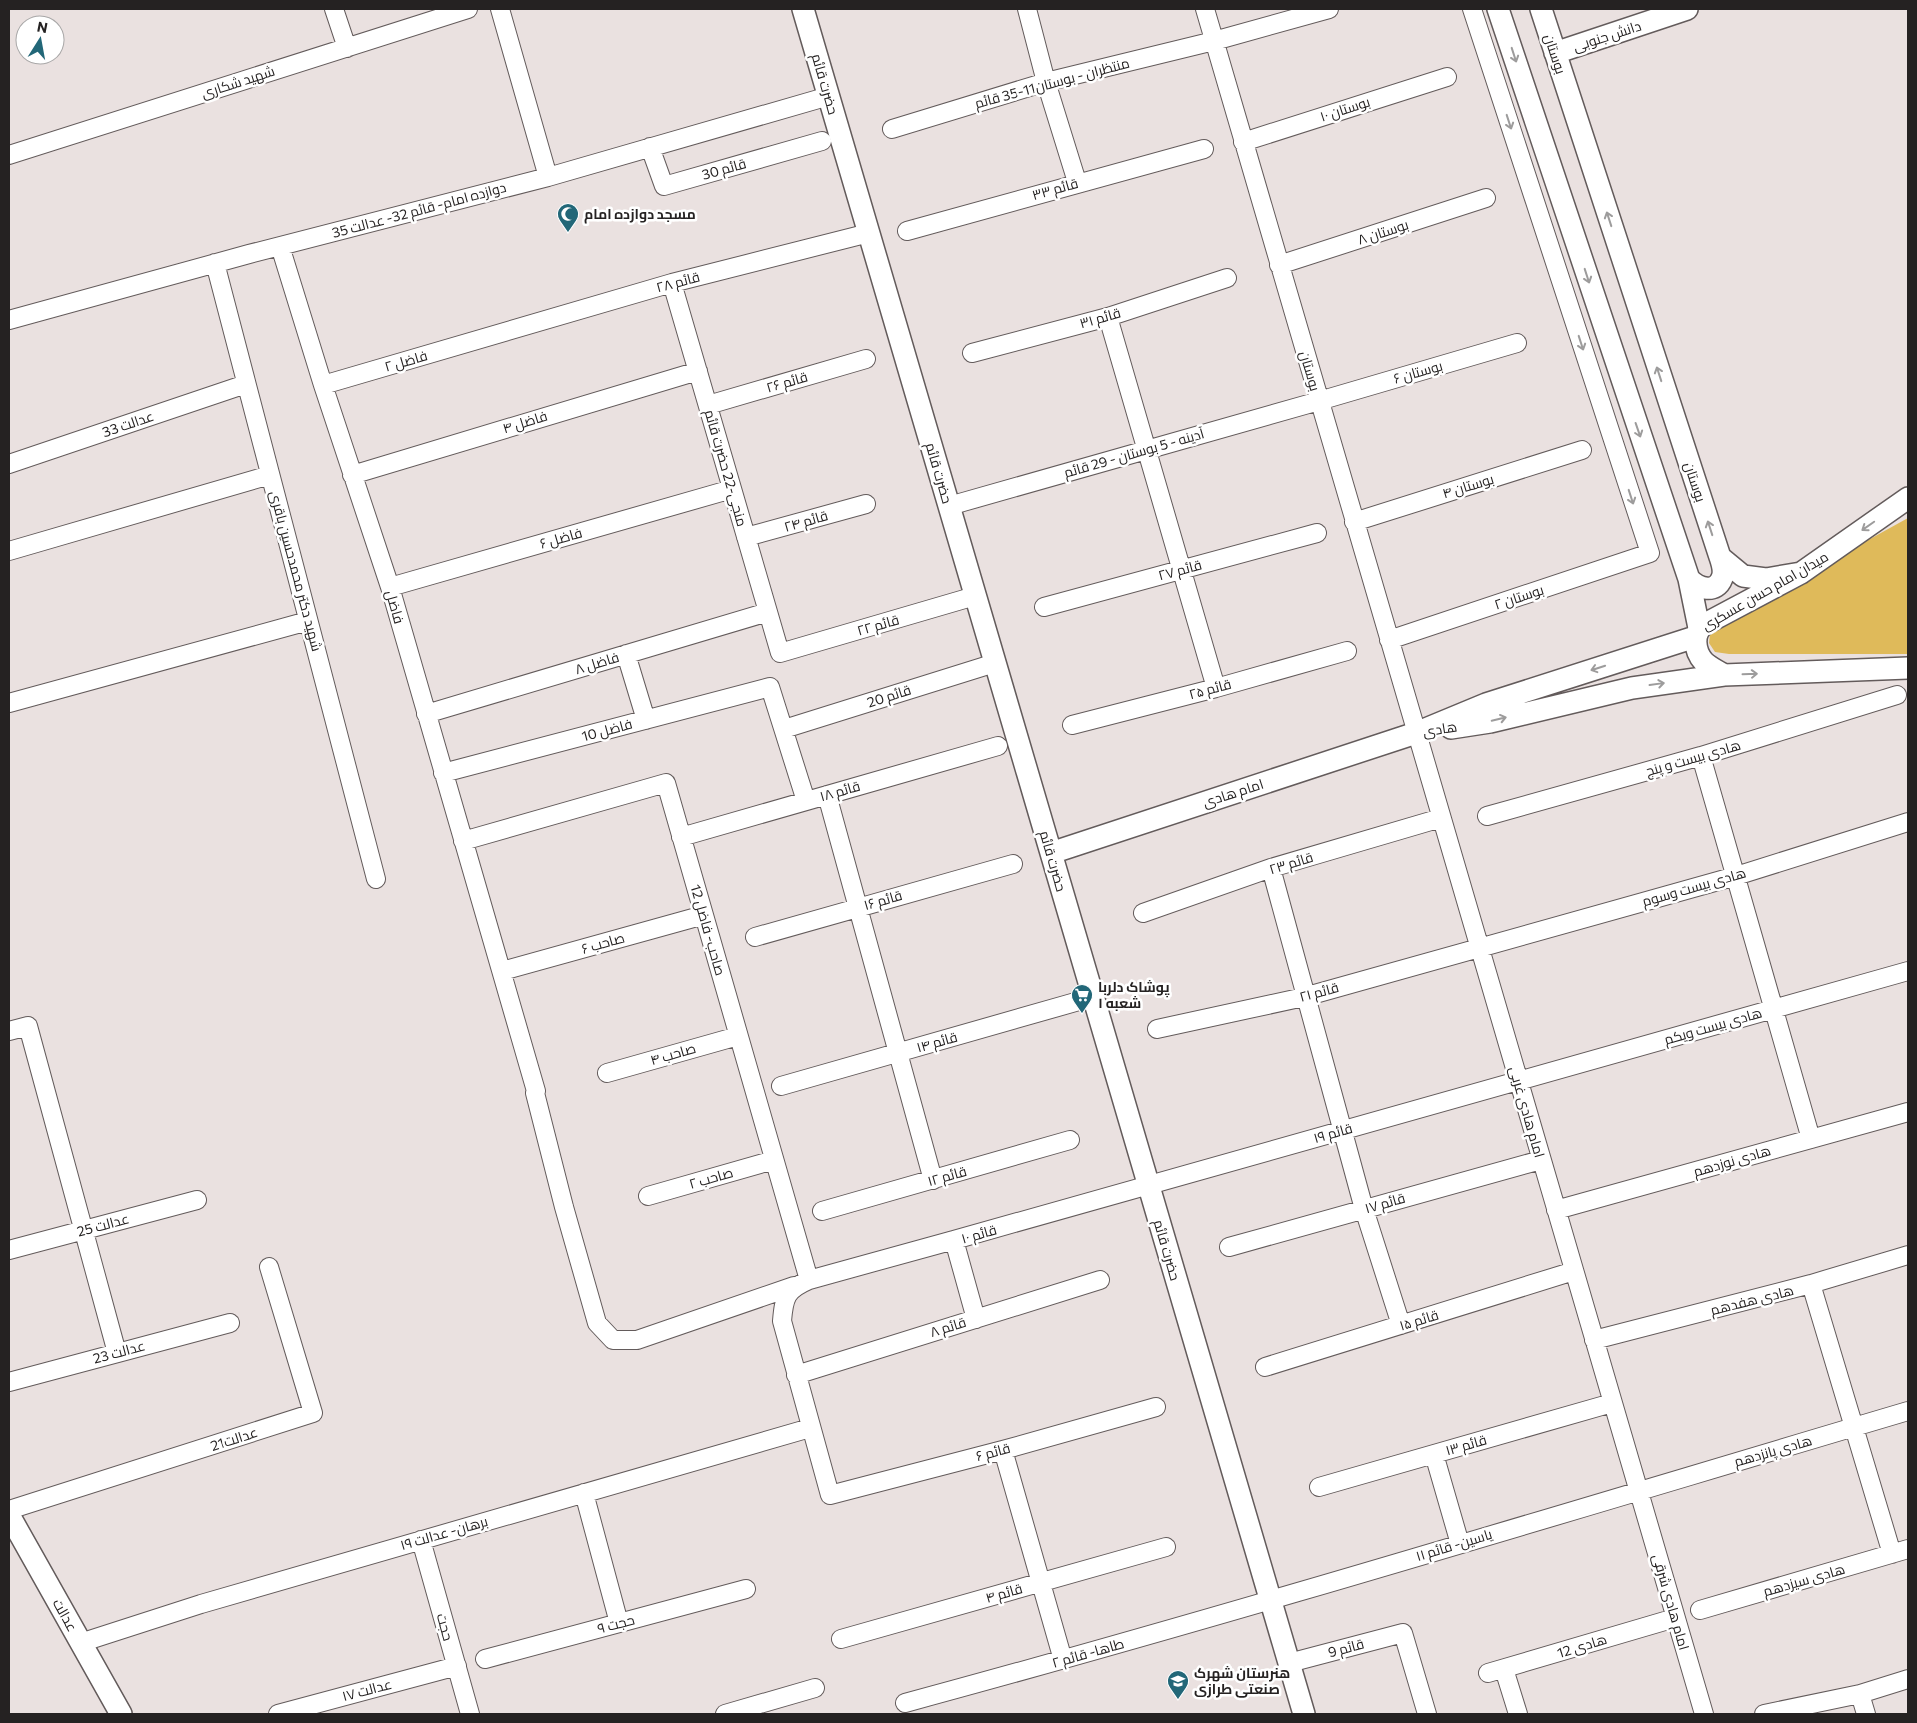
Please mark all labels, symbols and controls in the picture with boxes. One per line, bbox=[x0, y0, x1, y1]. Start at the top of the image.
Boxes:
north arrow bbox=[15, 15, 65, 65]
text: N bbox=[36, 17, 49, 36]
street label: دانش جنوبی bbox=[1571, 17, 1643, 55]
street label: بوستان bbox=[1541, 32, 1570, 76]
one-way arrow bbox=[1510, 47, 1519, 62]
street label: حضرت قائم bbox=[807, 51, 842, 117]
street label: منتظران - بوستان11-35 قائم bbox=[973, 54, 1132, 113]
street label: شهید شکاری bbox=[199, 62, 277, 101]
street label: بوستان ۱۰ bbox=[1318, 92, 1372, 125]
one-way arrow bbox=[1504, 113, 1514, 129]
street label: قائم 30 bbox=[700, 154, 749, 185]
street label: قائم ۳۳ bbox=[1030, 174, 1080, 205]
street label: دوازده امام- قائم 32- عدالت 35 bbox=[330, 178, 508, 243]
mosque icon: مسجد دوازده امام bbox=[556, 202, 580, 233]
place label: مسجد دوازده امام bbox=[584, 205, 696, 224]
one-way arrow bbox=[1604, 212, 1613, 228]
street label: بوستان ۸ bbox=[1355, 215, 1410, 248]
one-way arrow bbox=[1583, 267, 1592, 283]
street label: قائم ۲۸ bbox=[654, 268, 702, 297]
street label: قائم ۳۱ bbox=[1077, 304, 1123, 333]
one-way arrow bbox=[1576, 334, 1586, 350]
street label: فاضل ۲ bbox=[382, 346, 429, 375]
street label: بوستان bbox=[1297, 349, 1324, 393]
street label: بوستان ۶ bbox=[1391, 356, 1444, 387]
one-way arrow bbox=[1654, 366, 1664, 382]
street label: قائم ۲۶ bbox=[764, 368, 810, 397]
street label: عدالت 33 bbox=[100, 407, 156, 440]
street label: فاضل ۴ bbox=[500, 407, 549, 436]
street label: منجی-22 حضرت قائم bbox=[700, 407, 751, 529]
one-way arrow bbox=[1634, 422, 1644, 438]
street label: آدینه - 5 بوستان - 29 قائم bbox=[1062, 424, 1207, 483]
street label: حضرت قائم bbox=[921, 440, 956, 506]
street label: بوستان bbox=[1681, 460, 1710, 504]
street label: بوستان ۴ bbox=[1440, 470, 1496, 501]
street label: شهید دکتر محمدحسین باقری bbox=[267, 489, 326, 653]
one-way arrow bbox=[1627, 489, 1636, 504]
street label: قائم ۲۴ bbox=[782, 506, 830, 537]
one-way arrow bbox=[1705, 521, 1714, 537]
one-way arrow bbox=[1861, 521, 1875, 531]
street label: فاضل ۶ bbox=[538, 523, 584, 552]
street label: میدان امام حسن عسکری bbox=[1699, 547, 1832, 635]
street label: قائم ۲۷ bbox=[1156, 556, 1204, 585]
street label: بوستان ۲ bbox=[1492, 581, 1546, 612]
street label: فاضل bbox=[383, 588, 408, 626]
street label: قائم ۲۲ bbox=[855, 610, 901, 641]
street label: فاضل ۸ bbox=[573, 648, 621, 677]
one-way arrow bbox=[1591, 664, 1607, 674]
one-way arrow bbox=[1742, 669, 1758, 679]
street label: قائم ۲۵ bbox=[1187, 675, 1234, 704]
one-way arrow bbox=[1649, 679, 1665, 689]
street label: قائم 20 bbox=[865, 680, 914, 712]
one-way arrow bbox=[1490, 714, 1506, 723]
street label: فاضل 10 bbox=[580, 715, 634, 744]
street label: هادی bbox=[1422, 717, 1458, 740]
street label: هادی بیست و پنج bbox=[1643, 736, 1743, 781]
street label: امام هادی bbox=[1200, 775, 1266, 812]
street label: قائم ۱۸ bbox=[818, 777, 863, 806]
street label: حضرت قائم bbox=[1035, 828, 1070, 894]
street label: قائم ۲۳ bbox=[1267, 848, 1316, 879]
street label: هادی بیست وسوم bbox=[1640, 864, 1748, 911]
street label: صاحب- فاضل 12 bbox=[687, 882, 730, 977]
street label: قائم ۱۶ bbox=[862, 886, 905, 915]
street label: صاحب ۶ bbox=[579, 928, 626, 957]
place label: پوشاک دلربا شعبه ۱ bbox=[1098, 978, 1170, 1011]
street label: قائم ۲۱ bbox=[1297, 978, 1341, 1007]
supermarket icon: پوشاک دلربا شعبه ۱ bbox=[1070, 983, 1094, 1014]
street label: هادی بیست ویکم bbox=[1662, 1003, 1764, 1050]
street label: قائم ۱۴ bbox=[914, 1028, 960, 1057]
street label: صاحب ۴ bbox=[648, 1039, 698, 1068]
street label: امام هادی غربی bbox=[1504, 1064, 1549, 1160]
street label: قائم ۱۹ bbox=[1311, 1119, 1355, 1148]
street label: هادی نوزدهم bbox=[1691, 1141, 1773, 1182]
street label: قائم ۱۲ bbox=[925, 1162, 969, 1191]
street label: صاحب ۲ bbox=[687, 1163, 735, 1192]
street label: قائم ۱۷ bbox=[1363, 1189, 1408, 1218]
street label: عدالت 25 bbox=[75, 1209, 131, 1240]
street label: حضرت قائم bbox=[1149, 1217, 1184, 1283]
street label: قائم ۱۰ bbox=[959, 1220, 999, 1249]
street label: هادی هفدهم bbox=[1708, 1281, 1796, 1320]
street label: قائم ۱۵ bbox=[1397, 1306, 1441, 1335]
street label: قائم ۸ bbox=[928, 1313, 969, 1342]
street label: عدالت 23 bbox=[91, 1336, 147, 1367]
street label: 21عدالت bbox=[208, 1423, 260, 1454]
street label: قائم ۱۳ bbox=[1443, 1431, 1489, 1460]
street label: هادی پانزدهم bbox=[1732, 1431, 1814, 1472]
street label: قائم ۶ bbox=[974, 1439, 1012, 1466]
street label: برهان- عدالت ۱۹ bbox=[398, 1512, 490, 1553]
street label: یاسین- قائم ۱۱ bbox=[1414, 1525, 1495, 1566]
street label: امام هادی شرقی bbox=[1648, 1552, 1693, 1652]
street label: هادی سیزدهم bbox=[1761, 1560, 1847, 1601]
street label: قائم ۴ bbox=[983, 1579, 1025, 1608]
street label: عدالت bbox=[50, 1595, 81, 1634]
street label: حجت ۹ bbox=[595, 1610, 636, 1637]
street label: حجت bbox=[433, 1611, 457, 1642]
street label: 12 هادی bbox=[1555, 1630, 1609, 1661]
street label: طاها- قائم ۲ bbox=[1050, 1634, 1126, 1673]
street label: قائم 9 bbox=[1326, 1635, 1366, 1662]
place label: هنرستان شهرک صنعتی طرازی bbox=[1194, 1664, 1290, 1698]
school or university icon: هنرستان شهرک صنعتی طرازی bbox=[1166, 1669, 1190, 1700]
street label: عدالت ۱۷ bbox=[340, 1675, 393, 1704]

